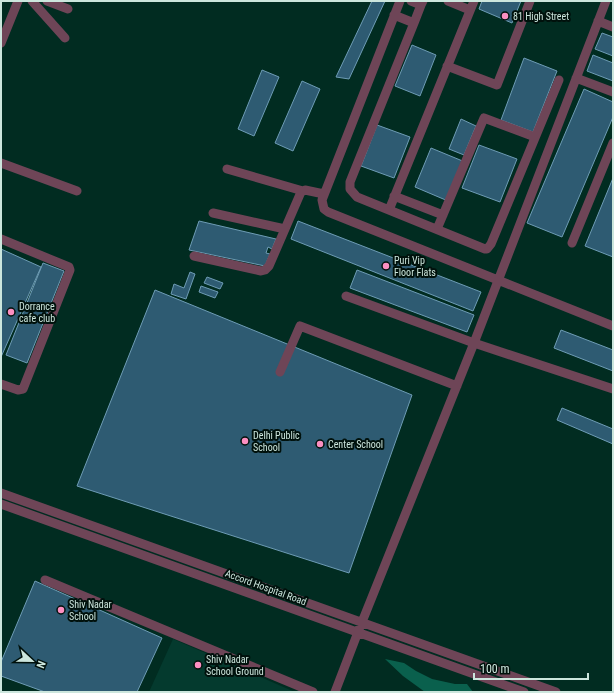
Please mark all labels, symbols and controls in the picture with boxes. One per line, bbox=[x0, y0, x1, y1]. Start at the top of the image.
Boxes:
marker: 81 High Street bbox=[500, 11, 510, 21]
place label: 81 High Street bbox=[513, 11, 569, 22]
place label: Puri Vip Floor Flats bbox=[394, 255, 436, 278]
marker: Puri Vip Floor Flats bbox=[381, 261, 391, 271]
place label: Dorrance cafe club bbox=[19, 301, 55, 324]
marker: Dorrance cafe club bbox=[6, 307, 16, 317]
place label: Delhi Public School bbox=[253, 430, 300, 453]
marker: Delhi Public School bbox=[240, 436, 250, 446]
marker: Center School bbox=[315, 439, 325, 449]
place label: Center School bbox=[328, 439, 383, 450]
street label: Accord Hospital Road bbox=[224, 568, 308, 607]
place label: Shiv Nadar School bbox=[69, 599, 112, 622]
marker: Shiv Nadar School bbox=[56, 605, 66, 615]
north arrow bbox=[12, 641, 52, 681]
place label: Shiv Nadar School Ground bbox=[206, 654, 264, 677]
scale bar bbox=[474, 655, 588, 681]
text: N bbox=[33, 659, 48, 670]
marker: Shiv Nadar School Ground bbox=[193, 660, 203, 670]
text: 100 m bbox=[480, 662, 510, 676]

